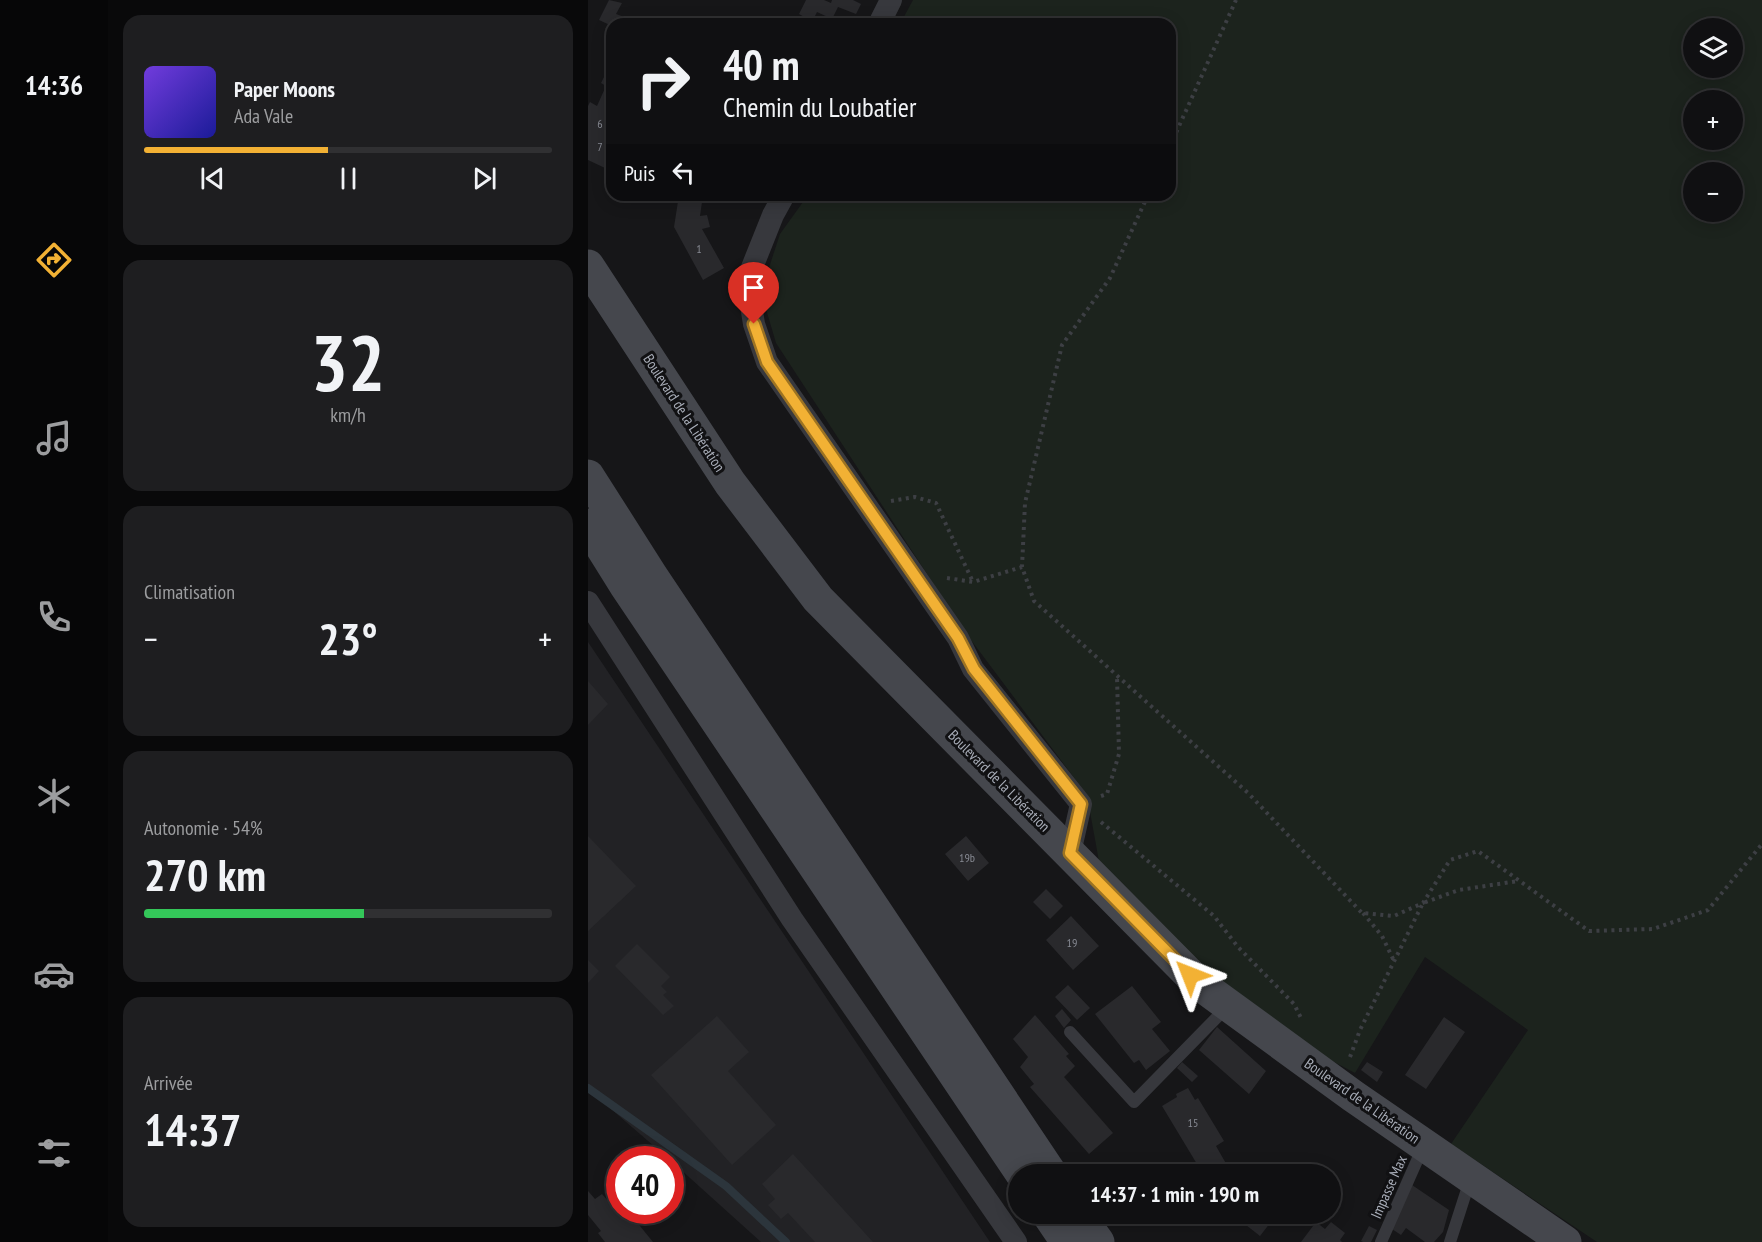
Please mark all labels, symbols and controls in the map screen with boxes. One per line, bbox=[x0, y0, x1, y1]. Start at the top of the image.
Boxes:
map controls bbox=[1683, 18, 1743, 222]
button: layers bbox=[1683, 18, 1743, 78]
text: 40 m bbox=[723, 37, 800, 92]
icon: right bbox=[624, 42, 702, 120]
text: 14:36 bbox=[25, 68, 83, 102]
text: Paper Moons bbox=[234, 75, 335, 103]
text: Chemin du Loubatier bbox=[723, 90, 916, 124]
button: + bbox=[1683, 90, 1743, 150]
text: Ada Vale bbox=[234, 103, 293, 129]
house number: 6 bbox=[597, 116, 603, 131]
house number: 7 bbox=[597, 139, 603, 154]
icon: left bbox=[667, 156, 700, 189]
text: Puis bbox=[624, 159, 655, 187]
icon: previous bbox=[196, 162, 229, 195]
icon: pause bbox=[332, 162, 365, 195]
icon: next bbox=[468, 162, 501, 195]
button: − bbox=[1683, 162, 1743, 222]
icon: directions bbox=[33, 239, 75, 281]
house number: 1 bbox=[696, 241, 702, 256]
pin bbox=[728, 262, 779, 324]
icon: arrive bbox=[737, 271, 770, 304]
text: 32 bbox=[311, 312, 385, 413]
street label: Boulevard de la Libération bbox=[639, 350, 730, 475]
text: km/h bbox=[330, 402, 366, 428]
icon: music bbox=[33, 417, 75, 459]
text: Climatisation bbox=[144, 579, 235, 605]
icon: phone bbox=[33, 596, 75, 638]
text: 23° bbox=[318, 609, 378, 667]
text: − bbox=[144, 617, 158, 660]
text: + bbox=[538, 617, 552, 660]
street label: Boulevard de la Libération bbox=[944, 726, 1054, 836]
icon: climate bbox=[33, 775, 75, 817]
text: Autonomie · 54% bbox=[144, 815, 263, 841]
text: 270 km bbox=[144, 845, 266, 903]
house number: 19b bbox=[959, 850, 975, 865]
house number: 19 bbox=[1067, 935, 1077, 950]
position arrow bbox=[1158, 943, 1222, 1007]
icon: car bbox=[33, 953, 75, 995]
street label: Boulevard de la Libération bbox=[1301, 1054, 1424, 1147]
text: Arrivée bbox=[144, 1070, 193, 1096]
text: 14:37 bbox=[144, 1100, 241, 1158]
house number: 15 bbox=[1188, 1115, 1198, 1130]
icon: filters bbox=[33, 1132, 75, 1174]
speed limit sign: 40 bbox=[606, 1146, 684, 1224]
street label: Impasse Max bbox=[1366, 1152, 1411, 1221]
text: 14:37 · 1 min · 190 m bbox=[1090, 1180, 1259, 1208]

